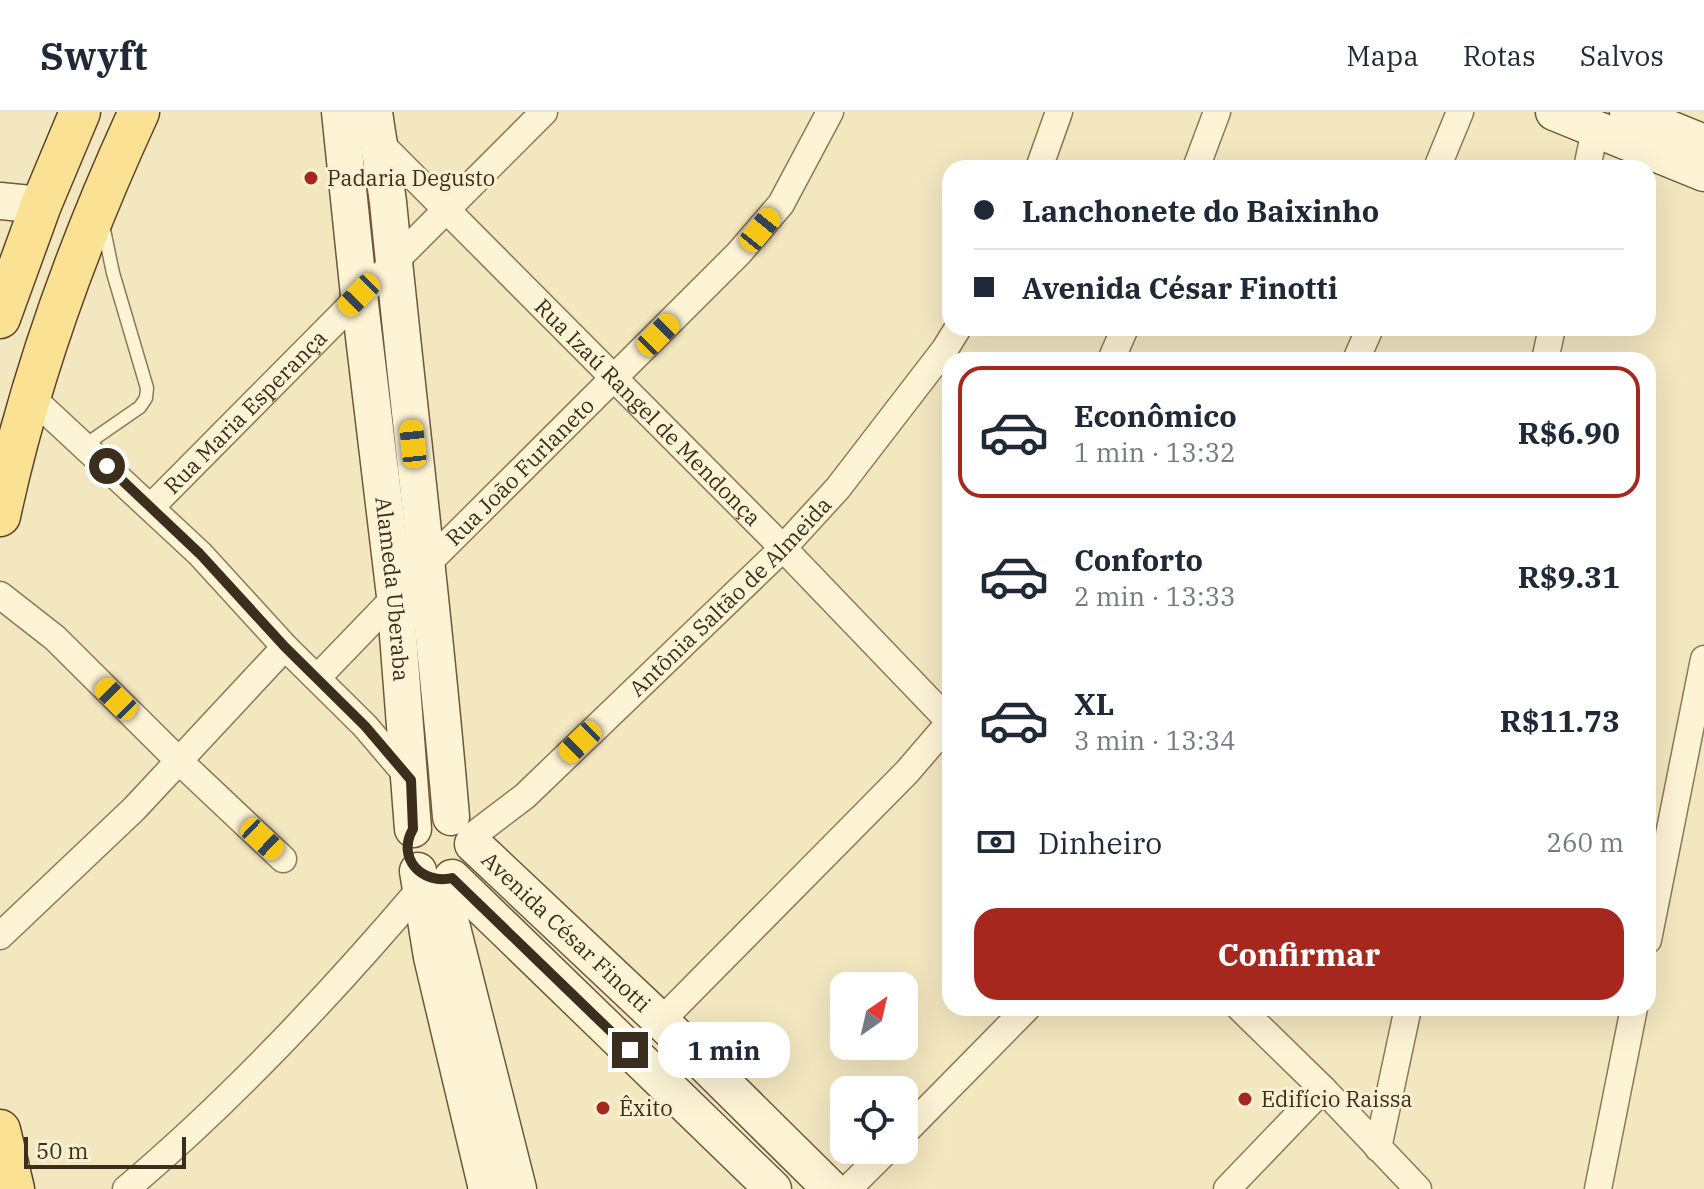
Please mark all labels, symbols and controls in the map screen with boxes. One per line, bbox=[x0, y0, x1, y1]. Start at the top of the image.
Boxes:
text: Swyft bbox=[40, 31, 148, 80]
text: Mapa bbox=[1346, 37, 1419, 74]
text: Rotas bbox=[1463, 37, 1536, 74]
text: Salvos bbox=[1580, 37, 1664, 74]
place label: Padaria Degusto bbox=[327, 163, 495, 192]
marker: Padaria Degusto bbox=[302, 169, 320, 187]
text: Lanchonete do Baixinho bbox=[1022, 191, 1379, 230]
car bbox=[736, 204, 784, 256]
text: Avenida César Finotti bbox=[1022, 268, 1338, 307]
car bbox=[334, 269, 384, 321]
street label: Rua Izaú Rangel de Mendonça bbox=[529, 292, 768, 532]
car bbox=[633, 310, 683, 360]
street label: Rua Maria Esperança bbox=[157, 323, 333, 500]
street label: Rua João Furlaneto bbox=[439, 391, 600, 552]
icon: car bbox=[978, 396, 1050, 468]
text: Econômico bbox=[1074, 396, 1237, 435]
text: R$6.90 bbox=[1518, 413, 1620, 452]
car bbox=[399, 419, 427, 469]
text: 1 min · 13:32 bbox=[1074, 435, 1236, 469]
route start bbox=[89, 448, 125, 484]
street label: Antônia Saltão de Almeida bbox=[622, 490, 837, 702]
street label: Alameda Uberaba bbox=[369, 495, 417, 682]
icon: car bbox=[978, 540, 1050, 612]
text: Conforto bbox=[1074, 540, 1203, 579]
text: R$9.31 bbox=[1518, 557, 1620, 596]
text: 2 min · 13:33 bbox=[1074, 579, 1236, 613]
car bbox=[91, 674, 141, 724]
icon: car bbox=[978, 684, 1050, 756]
text: XL bbox=[1074, 684, 1114, 723]
text: R$11.73 bbox=[1500, 701, 1620, 740]
car bbox=[554, 717, 606, 767]
text: 3 min · 13:34 bbox=[1074, 723, 1236, 757]
car bbox=[236, 814, 288, 864]
icon: cash bbox=[974, 820, 1018, 864]
text: Dinheiro bbox=[1038, 823, 1162, 862]
text: 260 m bbox=[1546, 825, 1624, 859]
street label: Avenida César Finotti bbox=[476, 845, 657, 1018]
button: Confirmar bbox=[974, 908, 1624, 1000]
north arrow bbox=[830, 972, 918, 1060]
map controls bbox=[830, 972, 918, 1164]
callout: 1 min bbox=[658, 1022, 790, 1078]
route end bbox=[612, 1032, 648, 1068]
text: 1 min bbox=[688, 1033, 760, 1067]
button: locate bbox=[830, 1076, 918, 1164]
place label: Edifício Raissa bbox=[1261, 1084, 1413, 1113]
marker: Edifício Raissa bbox=[1236, 1090, 1254, 1108]
place label: Êxito bbox=[619, 1093, 673, 1122]
marker: Êxito bbox=[594, 1099, 612, 1117]
scale bar bbox=[24, 1133, 186, 1169]
text: 50 m bbox=[36, 1136, 88, 1165]

